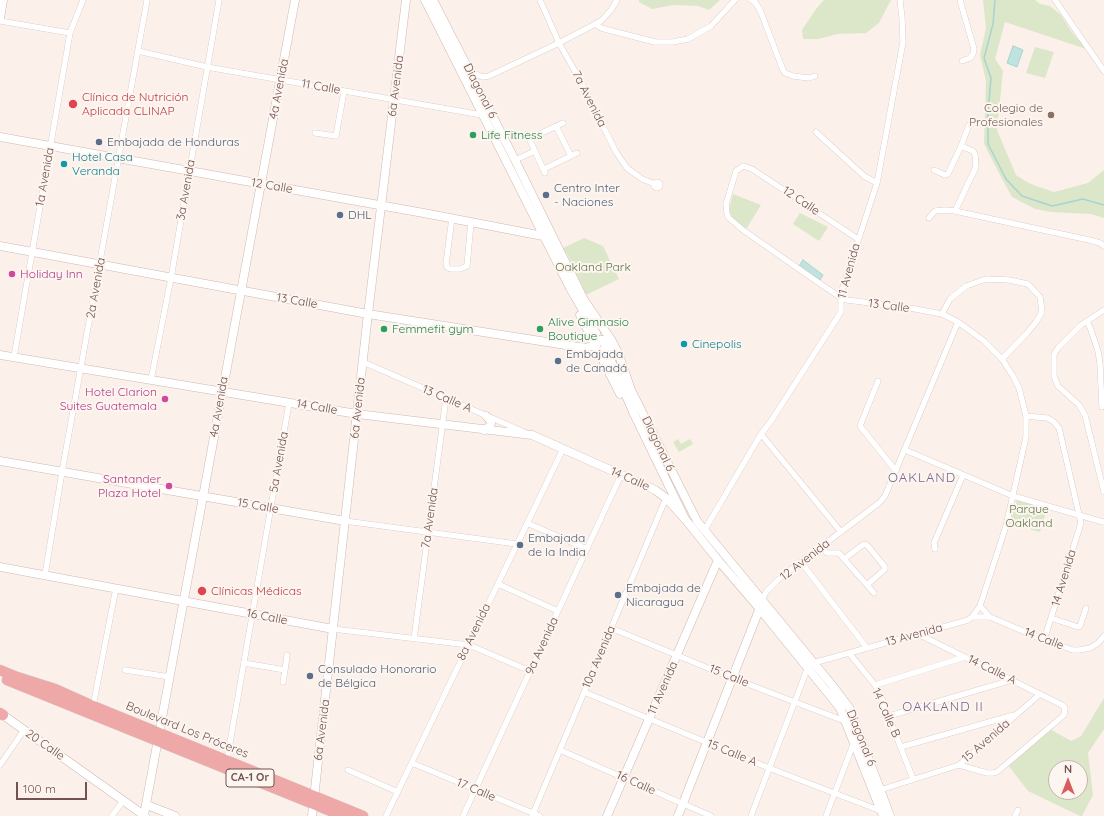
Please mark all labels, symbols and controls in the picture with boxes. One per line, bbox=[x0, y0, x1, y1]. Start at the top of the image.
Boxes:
street label: 6a Avenida bbox=[385, 55, 407, 117]
street label: 4a Avenida bbox=[266, 57, 292, 121]
street label: Diagonal 6 bbox=[460, 61, 500, 121]
street label: 7a Avenida bbox=[569, 68, 609, 130]
street label: 11 Calle bbox=[300, 76, 342, 98]
place label: Clínica de Nutrición Aplicada CLINAP bbox=[82, 90, 189, 118]
marker: Clínica de Nutrición Aplicada CLINAP bbox=[67, 98, 79, 110]
place label: Colegio de Profesionales bbox=[969, 101, 1043, 129]
marker: Colegio de Profesionales bbox=[1046, 110, 1056, 120]
place label: Life Fitness bbox=[481, 128, 542, 142]
marker: Life Fitness bbox=[468, 130, 478, 140]
place label: Embajada de Honduras bbox=[107, 135, 239, 149]
marker: Embajada de Honduras bbox=[94, 137, 104, 147]
street label: 1a Avenida bbox=[33, 146, 57, 208]
place label: Hotel Casa Veranda bbox=[72, 150, 133, 178]
marker: Hotel Casa Veranda bbox=[59, 159, 69, 169]
street label: 3a Avenida bbox=[174, 159, 198, 221]
street label: 12 Calle bbox=[250, 175, 294, 197]
place label: Centro Inter - Naciones bbox=[554, 181, 620, 209]
street label: 12 Calle bbox=[780, 183, 822, 219]
marker: Centro Inter - Naciones bbox=[541, 190, 551, 200]
place label: DHL bbox=[348, 208, 372, 222]
marker: DHL bbox=[335, 210, 345, 220]
street label: 11 Avenida bbox=[835, 242, 863, 300]
street label: 2a Avenida bbox=[84, 256, 108, 320]
park label: Oakland Park bbox=[555, 260, 631, 274]
place label: Holiday Inn bbox=[20, 267, 83, 281]
marker: Holiday Inn bbox=[7, 269, 17, 279]
street label: 13 Calle bbox=[275, 290, 319, 312]
street label: 13 Calle bbox=[868, 296, 910, 316]
place label: Alive Gimnasio Boutique bbox=[548, 315, 629, 343]
place label: Femmefit gym bbox=[392, 322, 474, 336]
marker: Femmefit gym bbox=[379, 324, 389, 334]
marker: Alive Gimnasio Boutique bbox=[535, 324, 545, 334]
place label: Cinepolis bbox=[692, 337, 742, 351]
marker: Cinepolis bbox=[679, 339, 689, 349]
place label: Embajada de Canadá bbox=[566, 347, 627, 375]
marker: Embajada de Canadá bbox=[553, 356, 563, 366]
street label: 4a Avenida bbox=[207, 376, 231, 438]
street label: 6a Avenida bbox=[348, 377, 368, 439]
street label: 13 Calle A bbox=[420, 382, 474, 416]
place label: Hotel Clarion Suites Guatemala bbox=[60, 385, 157, 413]
marker: Hotel Clarion Suites Guatemala bbox=[160, 394, 170, 404]
street label: 14 Calle bbox=[295, 396, 339, 418]
street label: Diagonal 6 bbox=[638, 414, 678, 474]
street label: 5a Avenida bbox=[267, 430, 291, 494]
street label: 14 Calle bbox=[608, 464, 652, 494]
district label: OAKLAND bbox=[888, 470, 956, 486]
place label: Santander Plaza Hotel bbox=[98, 472, 161, 500]
marker: Santander Plaza Hotel bbox=[164, 481, 174, 491]
street label: 7a Avenida bbox=[419, 487, 441, 549]
street label: 15 Calle bbox=[236, 495, 280, 517]
park label: Parque Oakland bbox=[1005, 502, 1053, 530]
place label: Embajada de la India bbox=[528, 531, 586, 559]
street label: 12 Avenida bbox=[777, 536, 833, 584]
marker: Embajada de la India bbox=[515, 540, 525, 550]
street label: 14 Avenida bbox=[1049, 548, 1079, 608]
place label: Embajada de Nicaragua bbox=[626, 581, 701, 609]
place label: Clínicas Médicas bbox=[211, 584, 302, 598]
marker: Clínicas Médicas bbox=[196, 585, 208, 597]
marker: Embajada de Nicaragua bbox=[613, 590, 623, 600]
street label: 8a Avenida bbox=[454, 601, 494, 663]
street label: 16 Calle bbox=[245, 606, 289, 628]
street label: 9a Avenida bbox=[522, 615, 562, 677]
street label: 13 Avenida bbox=[884, 620, 944, 650]
street label: 10a Avenida bbox=[579, 624, 619, 690]
street label: 14 Calle bbox=[1022, 625, 1066, 653]
street label: 14 Calle A bbox=[965, 652, 1019, 688]
street label: 11 Avenida bbox=[645, 659, 681, 717]
place label: Consulado Honorario de Bélgica bbox=[318, 662, 437, 690]
street label: 15 Calle bbox=[707, 662, 751, 690]
marker: Consulado Honorario de Bélgica bbox=[305, 671, 315, 681]
street label: 14 Calle B bbox=[869, 686, 903, 740]
street label: Boulevard Los Próceres bbox=[124, 699, 250, 761]
street label: 6a Avenida bbox=[311, 699, 333, 761]
district label: OAKLAND II bbox=[902, 699, 984, 715]
street label: Diagonal 6 bbox=[843, 708, 879, 768]
street label: 15 Avenida bbox=[959, 716, 1013, 766]
street label: 20 Calle bbox=[23, 726, 67, 764]
street label: 15 Calle A bbox=[705, 736, 759, 770]
north arrow bbox=[1048, 760, 1088, 800]
text: N bbox=[1064, 762, 1072, 776]
street label: 16 Calle bbox=[614, 768, 658, 798]
road number: CA-1 Or bbox=[226, 769, 274, 787]
scale bar bbox=[18, 774, 89, 800]
street label: 17 Calle bbox=[454, 775, 498, 805]
text: 100 m bbox=[23, 781, 56, 796]

